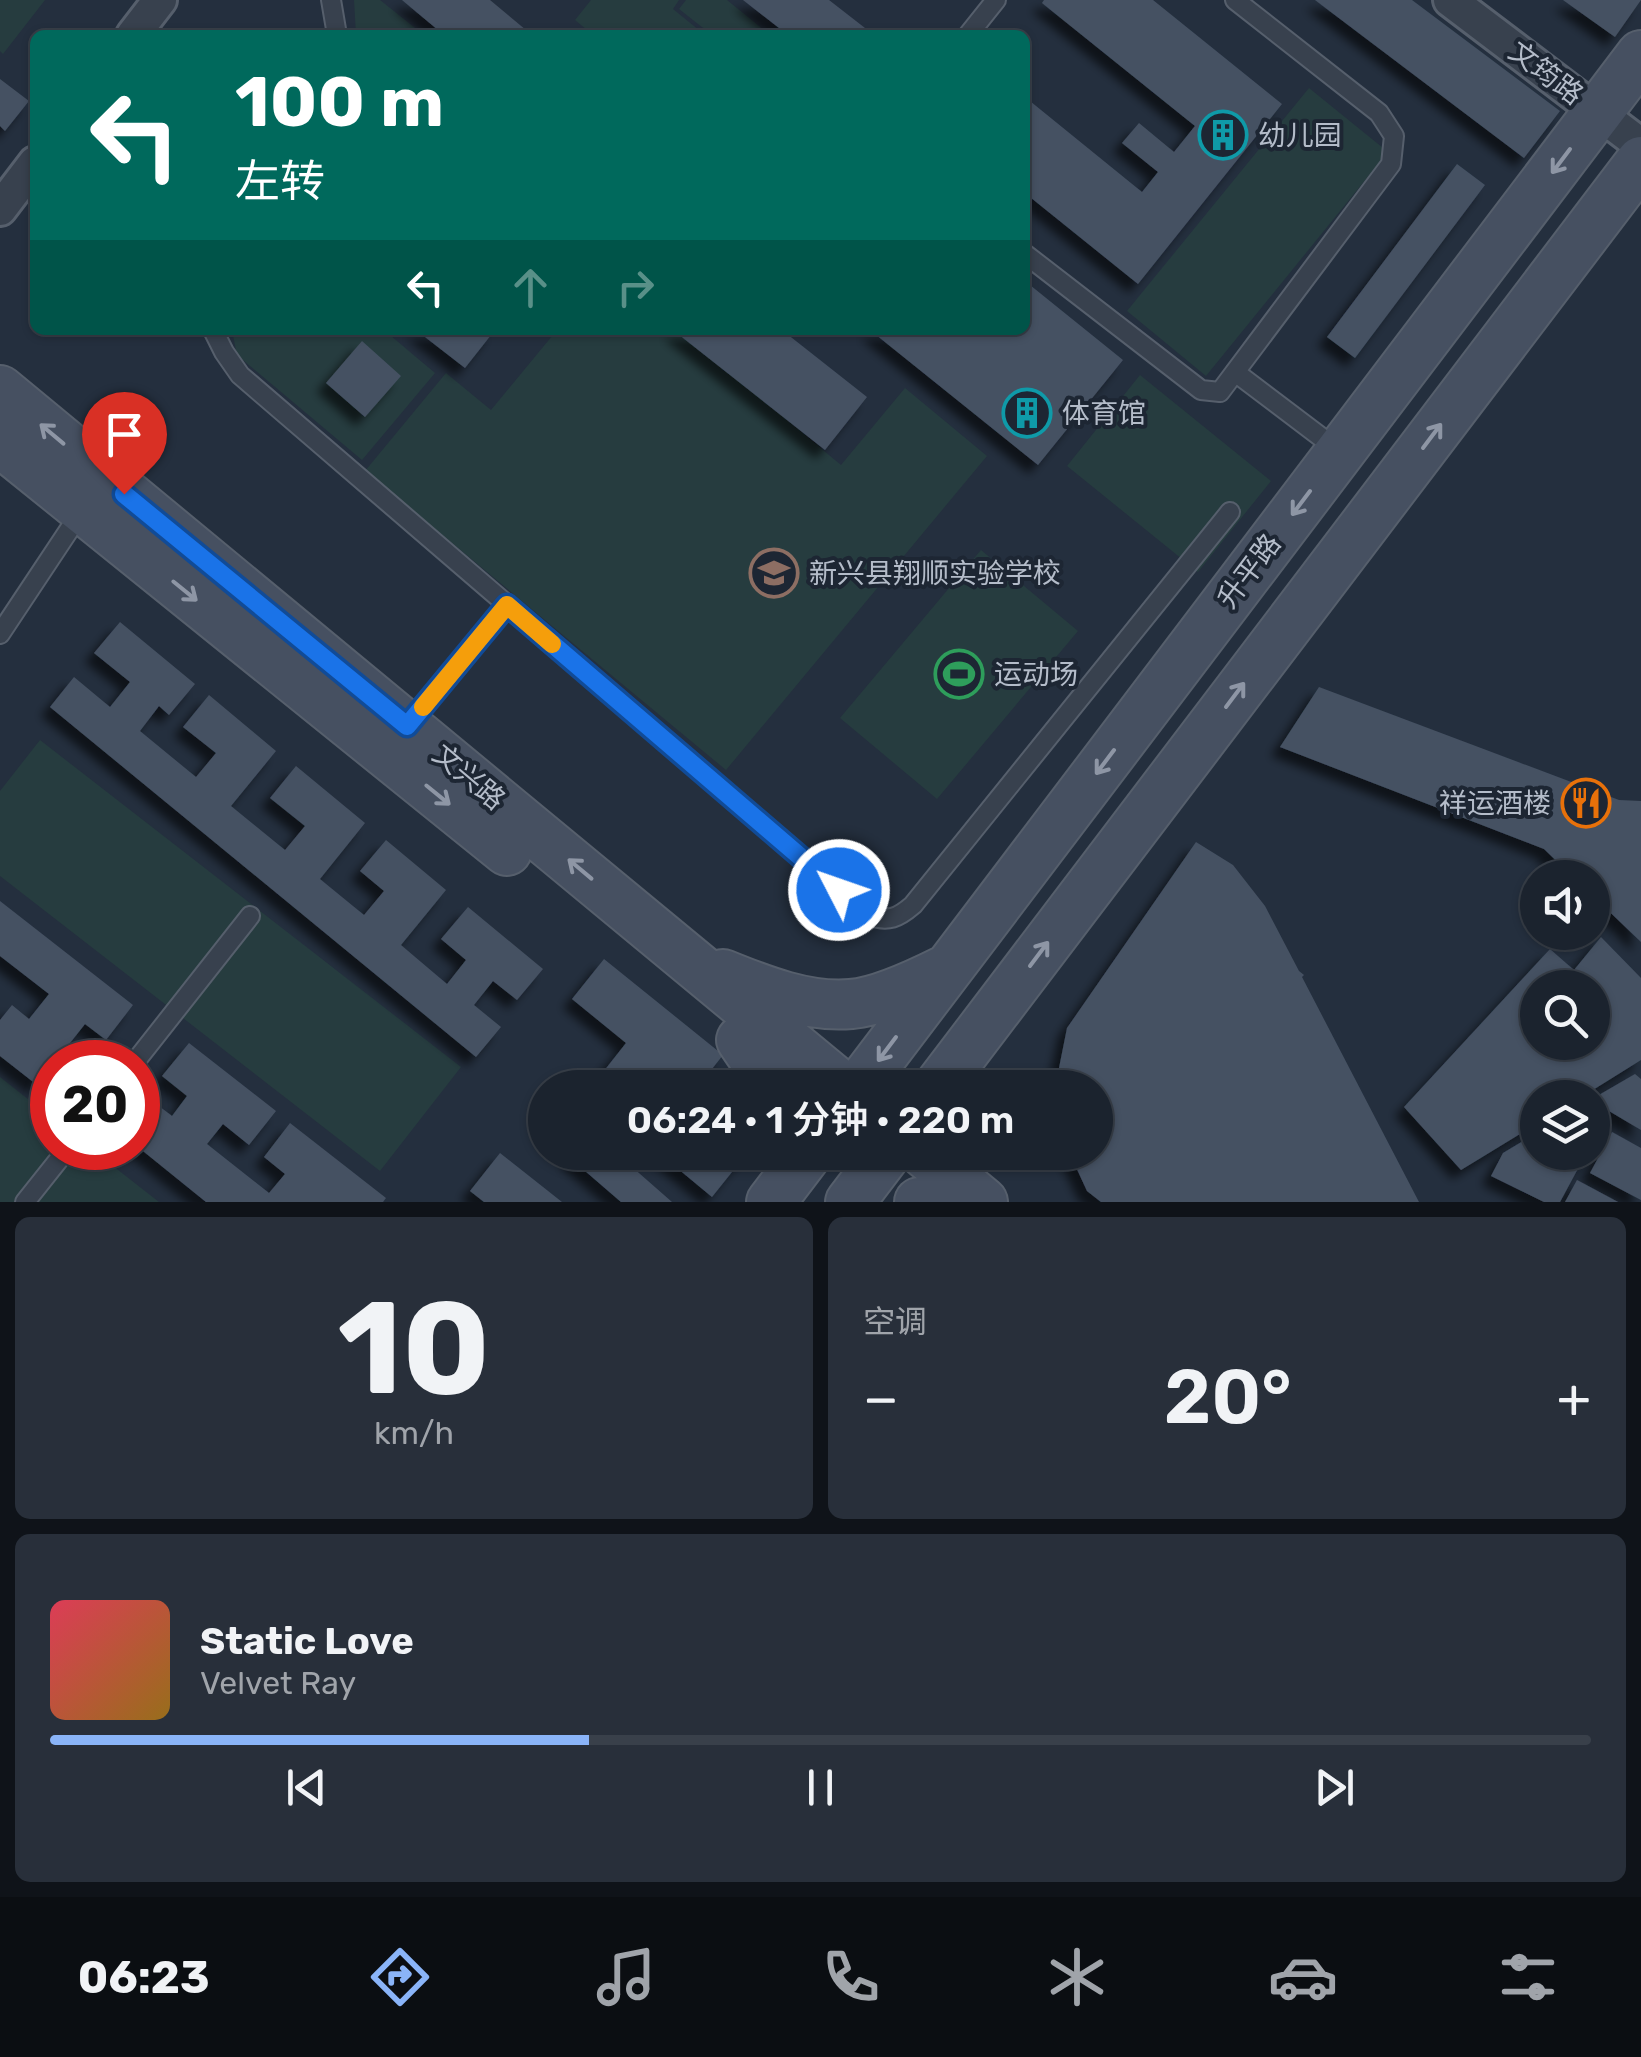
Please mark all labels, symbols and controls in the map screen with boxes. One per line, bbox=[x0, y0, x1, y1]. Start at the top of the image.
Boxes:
street label: 文筠路 bbox=[1503, 35, 1589, 111]
text: 100 m bbox=[235, 61, 444, 144]
icon: left bbox=[70, 70, 200, 200]
building icon: 幼儿园 bbox=[1197, 109, 1249, 161]
place label: 幼儿园 bbox=[1258, 119, 1342, 152]
one-way arrow bbox=[1551, 147, 1572, 174]
text: 左转 bbox=[235, 155, 325, 208]
icon: left bbox=[398, 260, 453, 315]
icon: ahead bbox=[503, 260, 558, 315]
icon: right bbox=[608, 260, 663, 315]
building icon: 体育馆 bbox=[1001, 387, 1053, 439]
pin bbox=[82, 392, 167, 495]
place label: 体育馆 bbox=[1062, 397, 1146, 430]
icon: arrive bbox=[97, 407, 152, 462]
one-way arrow bbox=[40, 423, 66, 445]
one-way arrow bbox=[1420, 424, 1442, 450]
one-way arrow bbox=[1291, 489, 1312, 516]
street label: 升平路 bbox=[1211, 528, 1287, 614]
school or university icon: 新兴县翔顺实验学校 bbox=[748, 547, 800, 599]
place label: 新兴县翔顺实验学校 bbox=[809, 557, 1061, 590]
one-way arrow bbox=[171, 580, 198, 601]
sports icon: 运动场 bbox=[933, 648, 985, 700]
place label: 运动场 bbox=[994, 658, 1078, 691]
one-way arrow bbox=[1225, 682, 1246, 709]
street label: 文兴路 bbox=[426, 737, 512, 817]
one-way arrow bbox=[1094, 748, 1115, 775]
restaurant icon: 祥运酒楼 bbox=[1560, 777, 1612, 829]
one-way arrow bbox=[424, 784, 450, 806]
place label: 祥运酒楼 bbox=[1439, 787, 1551, 820]
position arrow bbox=[787, 838, 891, 942]
one-way arrow bbox=[568, 858, 594, 880]
map controls bbox=[1520, 860, 1610, 1170]
button: sound bbox=[1520, 860, 1610, 950]
one-way arrow bbox=[1028, 941, 1049, 968]
button: search bbox=[1520, 970, 1610, 1060]
one-way arrow bbox=[877, 1035, 898, 1062]
speed limit sign: 20 bbox=[30, 1040, 160, 1170]
button: layers bbox=[1520, 1080, 1610, 1170]
text: 06:24 · 1 分钟 · 220 m bbox=[627, 1097, 1014, 1143]
text: 10 bbox=[337, 1271, 491, 1426]
text: 空调 bbox=[863, 1303, 927, 1341]
text: 20° bbox=[1164, 1353, 1292, 1442]
text: − bbox=[863, 1366, 899, 1431]
text: + bbox=[1557, 1366, 1591, 1431]
text: km/h bbox=[374, 1414, 454, 1452]
text: Static Love bbox=[200, 1618, 414, 1664]
text: Velvet Ray bbox=[200, 1664, 356, 1702]
icon: previous bbox=[279, 1760, 334, 1815]
icon: pause bbox=[793, 1760, 848, 1815]
icon: next bbox=[1307, 1760, 1362, 1815]
icon: directions bbox=[365, 1942, 435, 2012]
icon: music bbox=[591, 1942, 661, 2012]
icon: phone bbox=[816, 1942, 886, 2012]
icon: climate bbox=[1042, 1942, 1112, 2012]
icon: car bbox=[1268, 1942, 1338, 2012]
icon: filters bbox=[1493, 1942, 1563, 2012]
text: 06:23 bbox=[78, 1951, 210, 2004]

